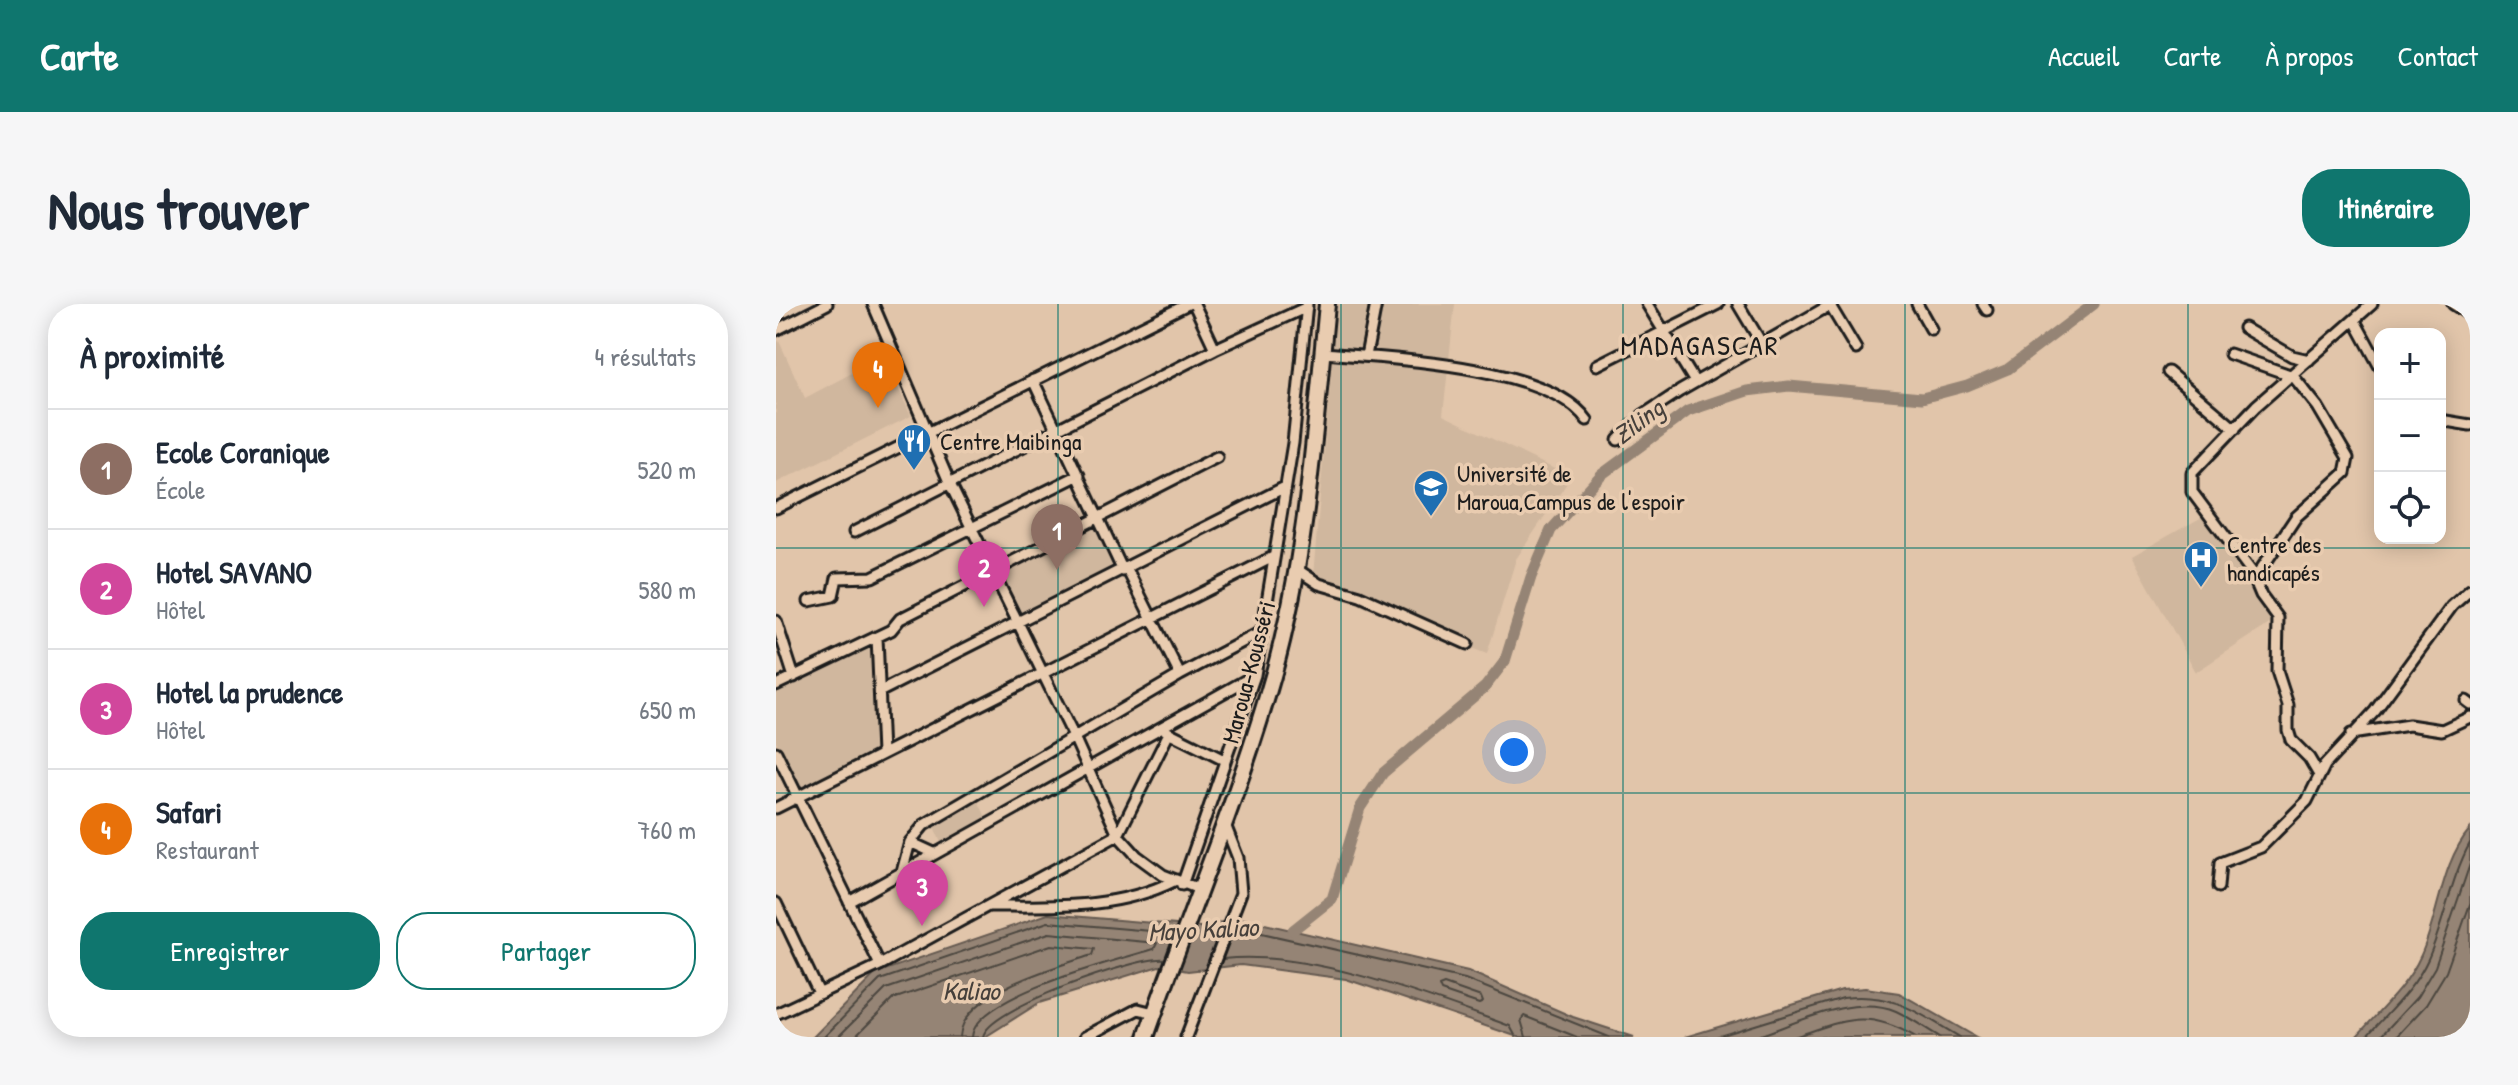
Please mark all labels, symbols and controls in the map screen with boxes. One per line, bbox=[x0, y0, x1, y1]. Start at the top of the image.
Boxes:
text: Carte bbox=[40, 30, 119, 82]
text: Accueil bbox=[2048, 37, 2120, 75]
text: Carte bbox=[2164, 37, 2221, 75]
text: À propos bbox=[2265, 37, 2354, 75]
text: Contact bbox=[2398, 37, 2478, 75]
button: Itinéraire bbox=[2302, 169, 2470, 247]
text: Nous trouver bbox=[48, 171, 309, 246]
district label: MADAGASCAR bbox=[1621, 326, 1779, 364]
map controls bbox=[2374, 328, 2446, 544]
button: + bbox=[2374, 328, 2446, 400]
text: À proximité bbox=[80, 333, 225, 379]
text: 4 résultats bbox=[594, 339, 696, 374]
pin: 4 bbox=[852, 342, 904, 408]
water label: Ziling bbox=[1605, 390, 1672, 452]
button: − bbox=[2374, 400, 2446, 472]
restaurant icon: Centre Maibinga bbox=[895, 422, 933, 472]
place label: Centre Maibinga bbox=[940, 425, 1081, 457]
text: Ecole Coranique bbox=[156, 432, 330, 472]
text: 1 bbox=[101, 452, 111, 487]
text: 520 m bbox=[638, 452, 696, 487]
place label: Université de Maroua,Campus de l'espoir bbox=[1457, 457, 1685, 517]
school or university icon: Université de Maroua,Campus de l'espoir bbox=[1412, 468, 1450, 518]
text: École bbox=[156, 472, 205, 507]
button: locate bbox=[2374, 472, 2446, 544]
pin: 1 bbox=[1031, 504, 1083, 570]
place label: Centre des handicapés bbox=[2227, 528, 2321, 588]
hospital icon: Centre des handicapés bbox=[2182, 539, 2220, 589]
pin: 2 bbox=[958, 541, 1010, 607]
text: Hotel SAVANO bbox=[156, 552, 312, 592]
text: 2 bbox=[100, 572, 112, 607]
text: 580 m bbox=[638, 572, 696, 607]
text: Hôtel bbox=[156, 592, 205, 627]
street label: Maroua-Kousséri bbox=[1214, 597, 1282, 747]
text: Hotel la prudence bbox=[156, 672, 343, 712]
text: 3 bbox=[100, 692, 112, 727]
text: 650 m bbox=[639, 692, 696, 727]
text: Hôtel bbox=[156, 712, 205, 747]
your location bbox=[1494, 732, 1534, 772]
text: Safari bbox=[156, 792, 222, 832]
text: 4 bbox=[101, 812, 111, 847]
text: 760 m bbox=[637, 812, 696, 847]
text: Restaurant bbox=[156, 832, 259, 867]
pin: 3 bbox=[896, 860, 948, 926]
water label: Mayo Kaliao bbox=[1147, 909, 1262, 950]
button: Enregistrer bbox=[80, 912, 380, 990]
button: Partager bbox=[396, 912, 696, 990]
water label: Kaliao bbox=[942, 973, 1002, 1008]

